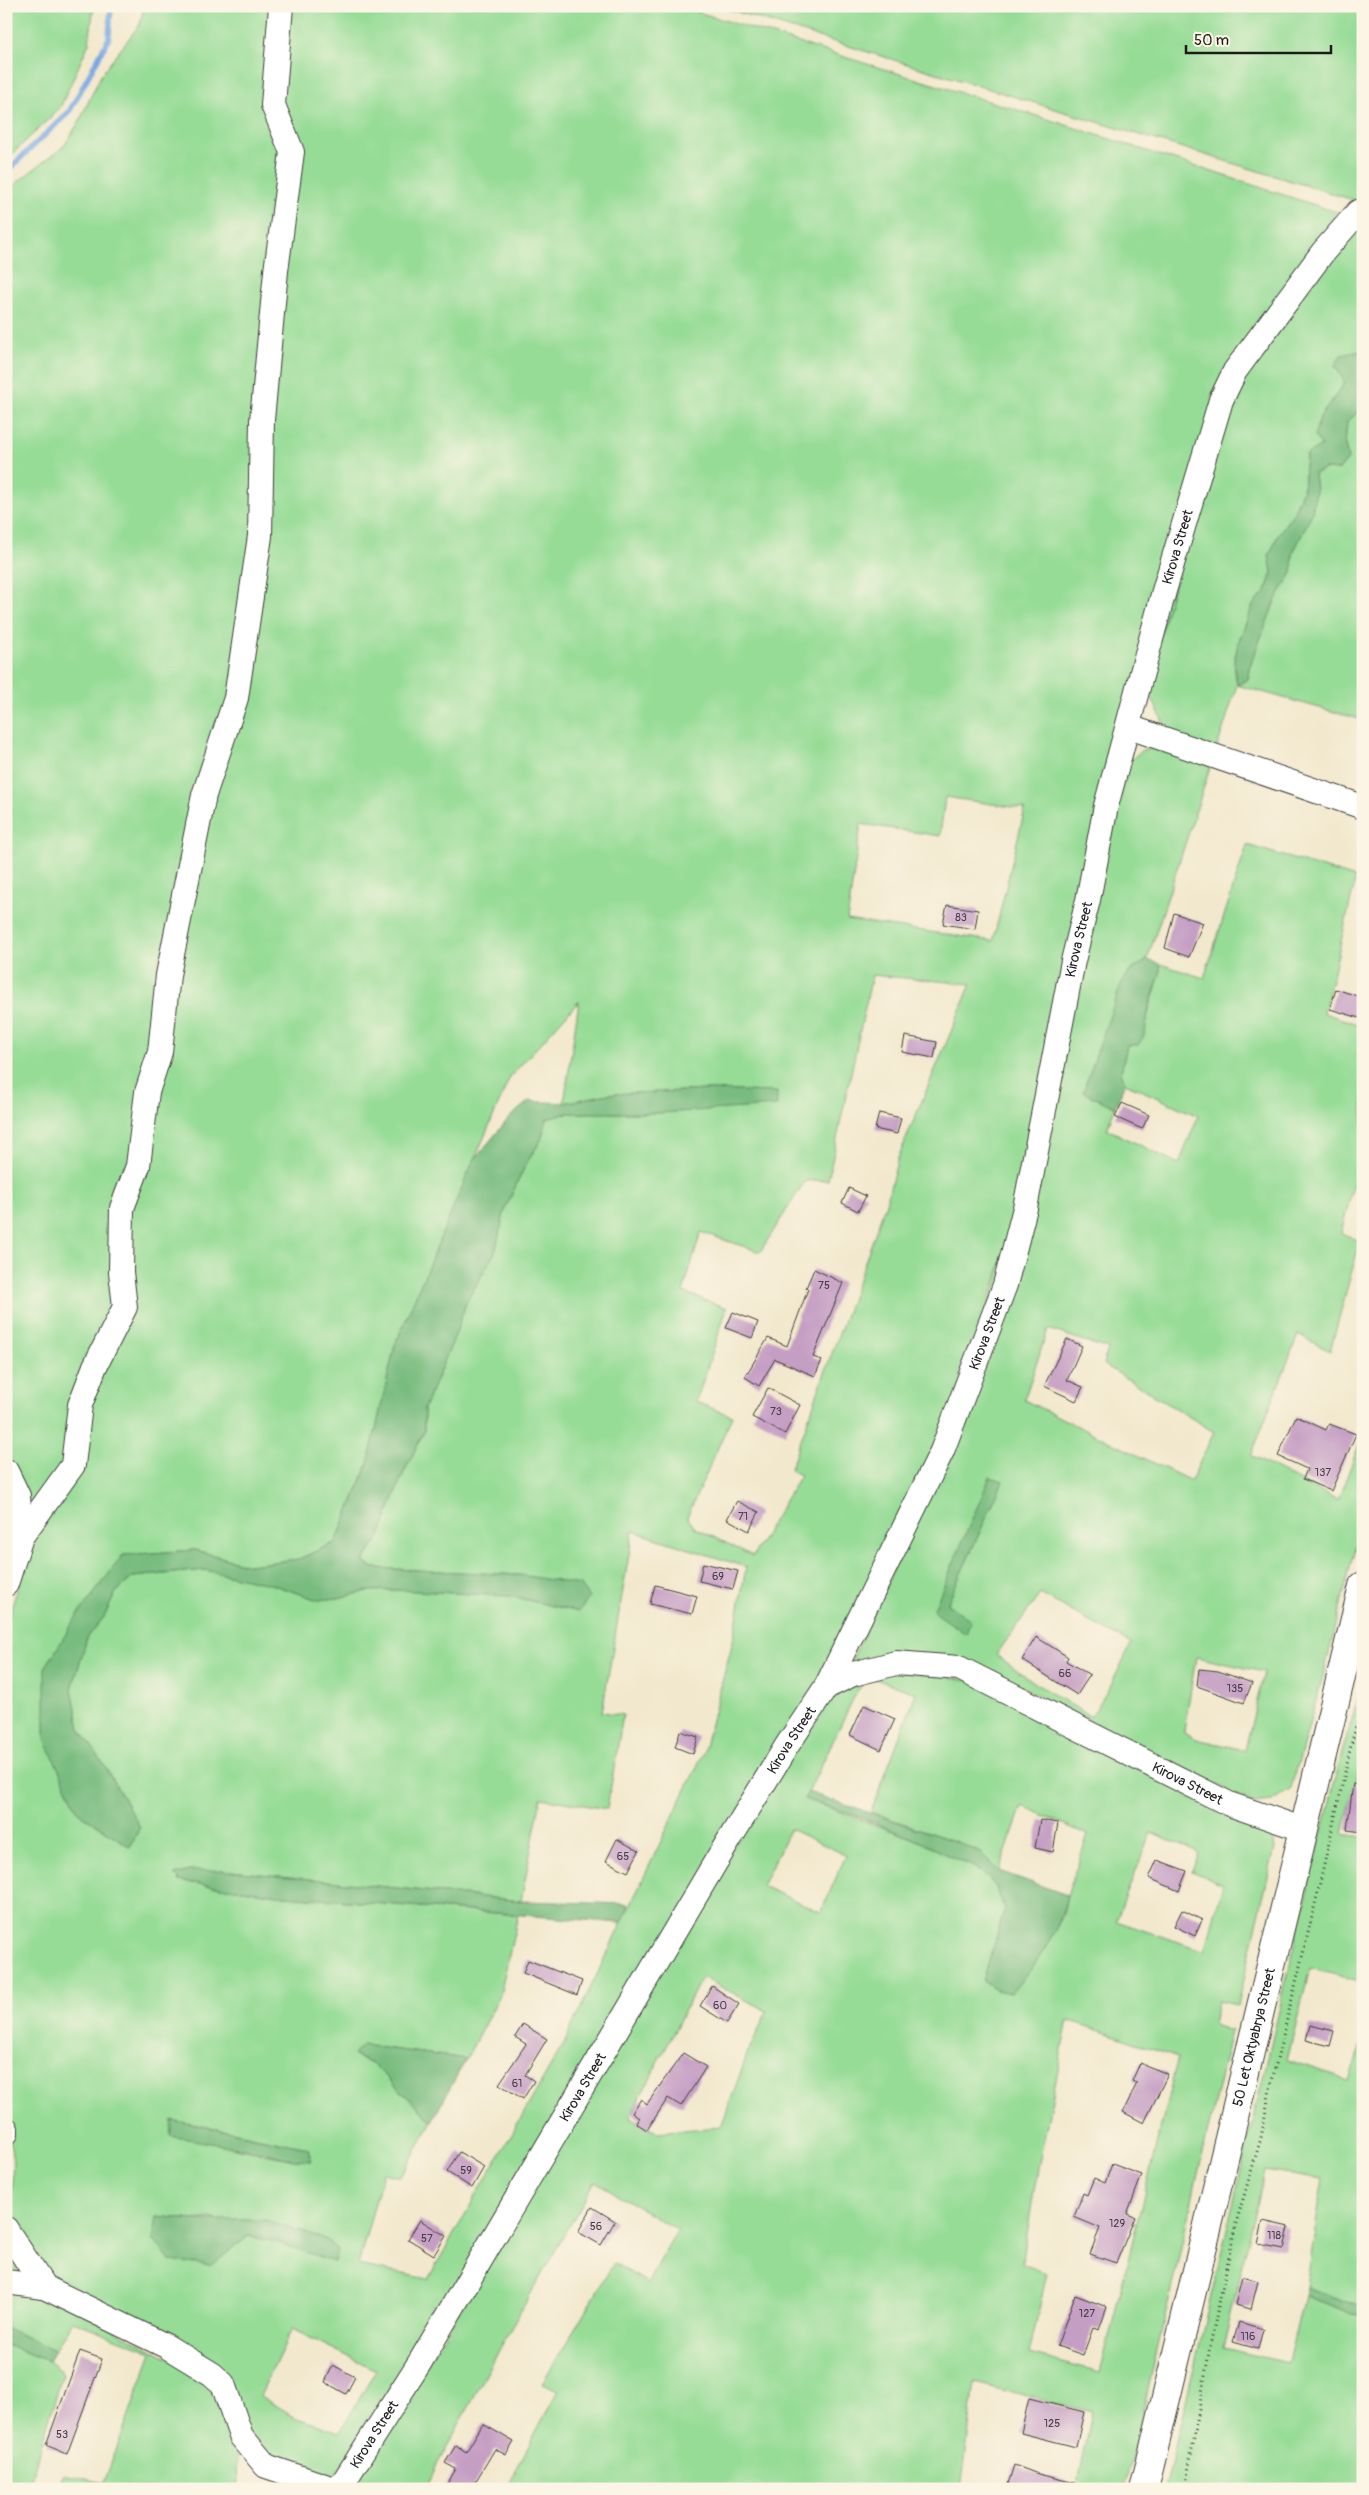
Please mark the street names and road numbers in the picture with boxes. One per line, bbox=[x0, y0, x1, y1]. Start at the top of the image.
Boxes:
street label: Kirova Street bbox=[1158, 507, 1197, 586]
street label: Kirova Street bbox=[1062, 900, 1096, 979]
street label: Kirova Street bbox=[966, 1294, 1009, 1372]
street label: Kirova Street bbox=[764, 1703, 820, 1777]
street label: Kirova Street bbox=[1149, 1759, 1226, 1809]
street label: 50 Let Oktyabrya Street bbox=[1229, 1966, 1279, 2108]
street label: Kirova Street bbox=[556, 2050, 610, 2125]
street label: Kirova Street bbox=[346, 2397, 402, 2472]

